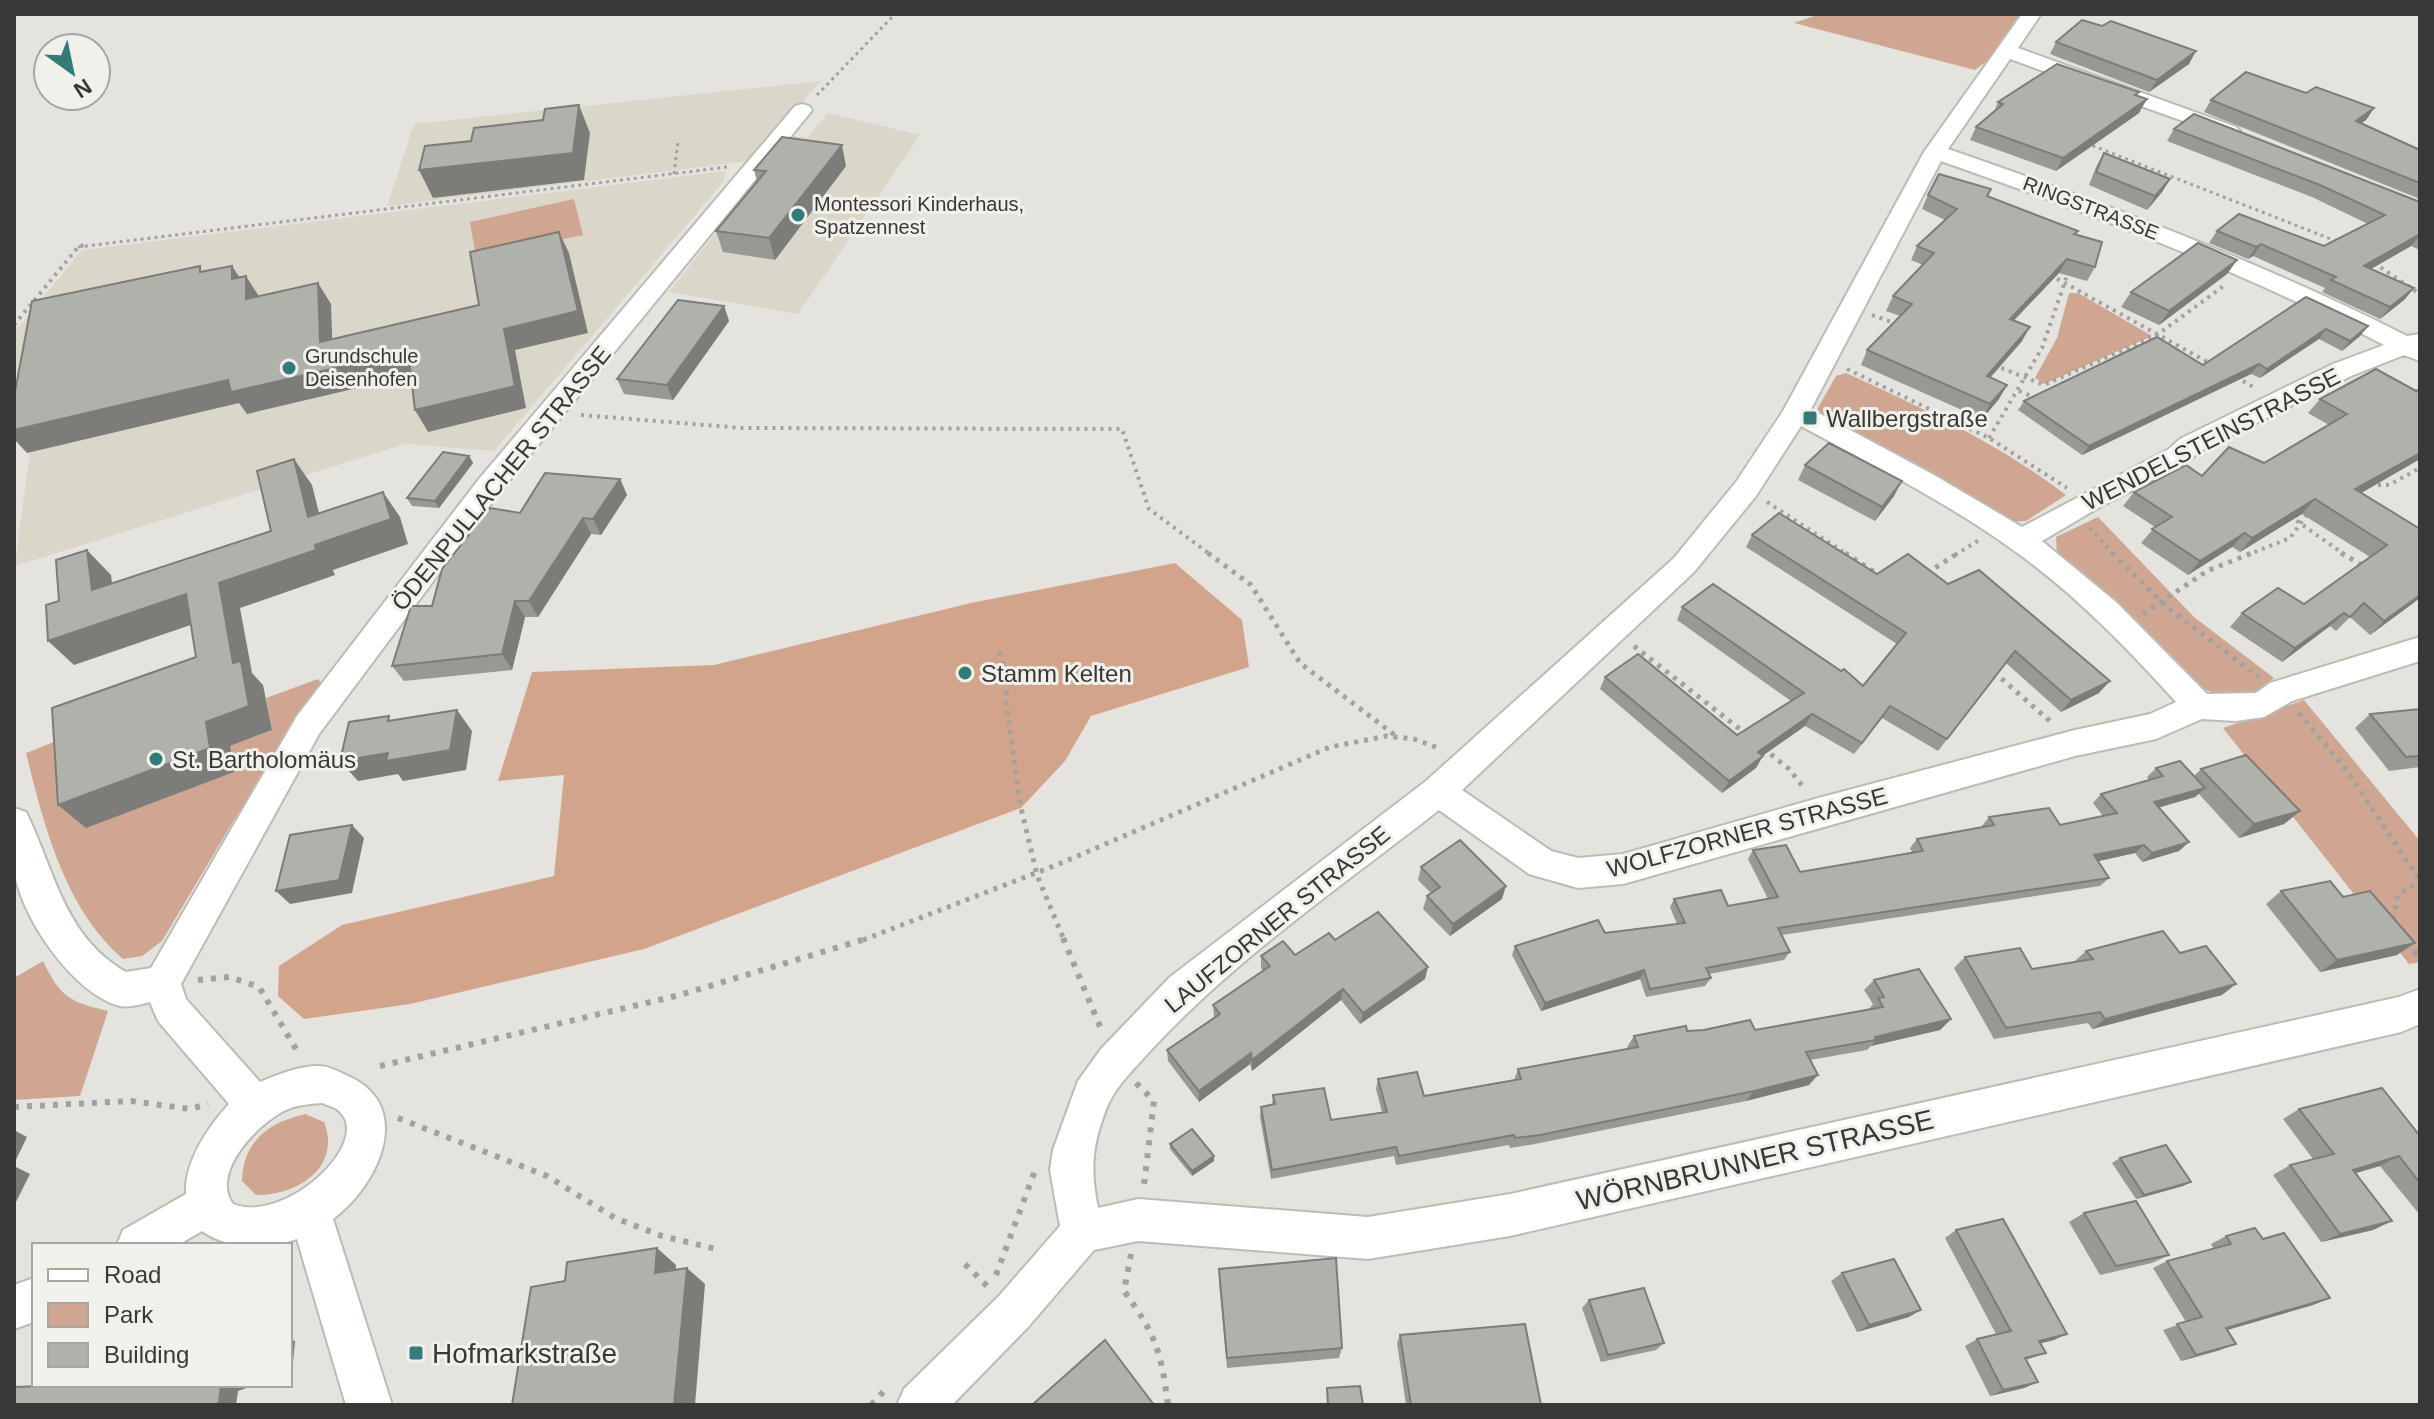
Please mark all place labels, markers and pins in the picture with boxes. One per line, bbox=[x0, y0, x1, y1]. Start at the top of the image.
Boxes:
place label: Montessori Kinderhaus, Spatzennest bbox=[814, 193, 1024, 238]
marker: Montessori Kinderhaus, Spatzennest bbox=[789, 206, 807, 224]
place label: Grundschule Deisenhofen bbox=[305, 345, 418, 390]
marker: Grundschule Deisenhofen bbox=[280, 359, 298, 377]
place label: Wallbergstraße bbox=[1826, 405, 1988, 432]
marker: Wallbergstraße bbox=[1801, 409, 1819, 427]
place label: Stamm Kelten bbox=[981, 660, 1132, 687]
marker: Stamm Kelten bbox=[956, 664, 974, 682]
place label: St. Bartholomäus bbox=[172, 746, 356, 773]
marker: St. Bartholomäus bbox=[147, 750, 165, 768]
place label: Hofmarkstraße bbox=[432, 1338, 617, 1369]
marker: Hofmarkstraße bbox=[407, 1344, 425, 1362]

